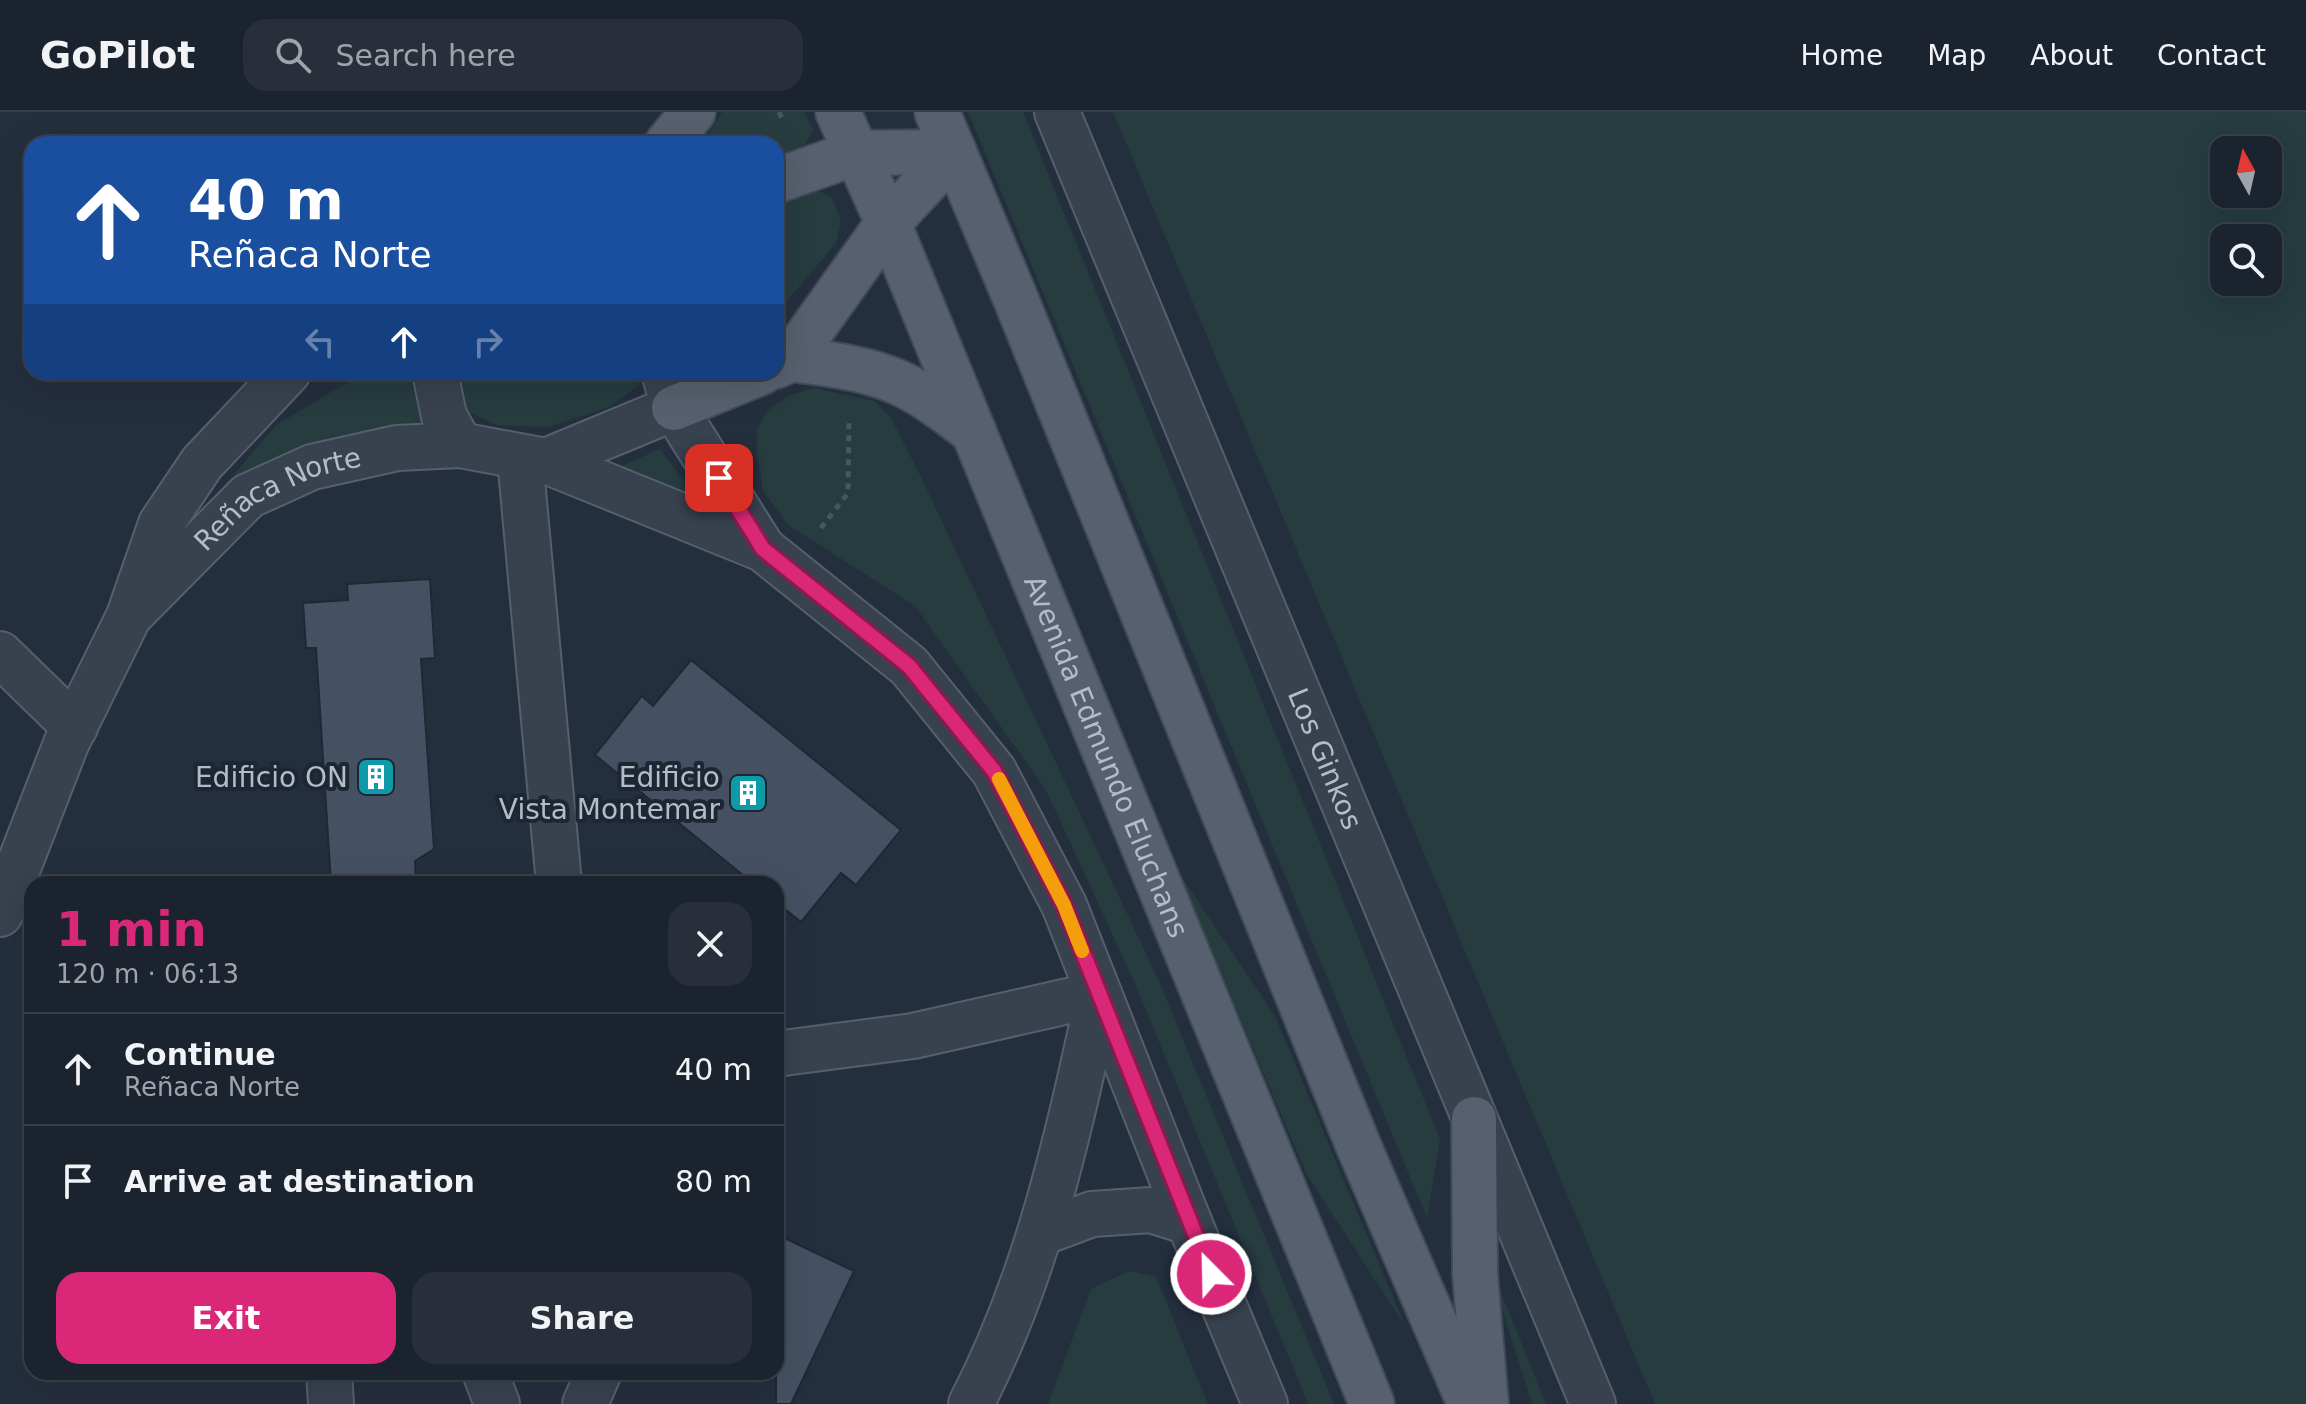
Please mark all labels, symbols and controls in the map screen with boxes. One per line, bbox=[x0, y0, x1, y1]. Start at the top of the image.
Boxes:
search box bbox=[243, 19, 803, 91]
text: GoPilot bbox=[40, 33, 195, 77]
icon: search bbox=[271, 33, 315, 77]
text: Search here bbox=[335, 38, 516, 73]
text: Home bbox=[1800, 39, 1883, 72]
text: Map bbox=[1927, 39, 1986, 72]
text: About bbox=[2030, 39, 2113, 72]
text: Contact bbox=[2157, 39, 2266, 72]
north arrow bbox=[2210, 136, 2282, 208]
map controls bbox=[2210, 136, 2282, 296]
text: 40 m bbox=[188, 167, 344, 232]
icon: ahead bbox=[56, 168, 160, 272]
button: search bbox=[2210, 224, 2282, 296]
text: Reñaca Norte bbox=[188, 234, 432, 275]
icon: left bbox=[298, 320, 342, 364]
icon: ahead bbox=[382, 320, 426, 364]
icon: right bbox=[466, 320, 510, 364]
street label: Reñaca Norte bbox=[187, 440, 364, 557]
pin bbox=[685, 444, 753, 512]
icon: arrive bbox=[697, 456, 741, 500]
street label: Avenida Edmundo Eluchans bbox=[1018, 570, 1195, 942]
street label: Los Ginkos bbox=[1281, 683, 1369, 834]
building icon: Edificio ON bbox=[355, 756, 397, 798]
place label: Edificio ON bbox=[195, 761, 348, 794]
place label: Edificio Vista Montemar bbox=[499, 761, 720, 826]
building icon: Edificio Vista Montemar bbox=[727, 772, 769, 814]
text: 1 min bbox=[56, 901, 207, 957]
button: close bbox=[668, 902, 752, 986]
text: 120 m · 06:13 bbox=[56, 959, 239, 989]
text: Continue bbox=[124, 1037, 276, 1072]
icon: ahead bbox=[56, 1047, 100, 1091]
text: 40 m bbox=[675, 1052, 752, 1087]
text: Reñaca Norte bbox=[124, 1072, 300, 1102]
icon: arrive bbox=[56, 1159, 100, 1203]
text: Arrive at destination bbox=[124, 1164, 475, 1199]
text: 80 m bbox=[675, 1164, 752, 1199]
position arrow bbox=[1169, 1232, 1253, 1316]
button: Exit bbox=[56, 1272, 396, 1364]
button: Share bbox=[412, 1272, 752, 1364]

